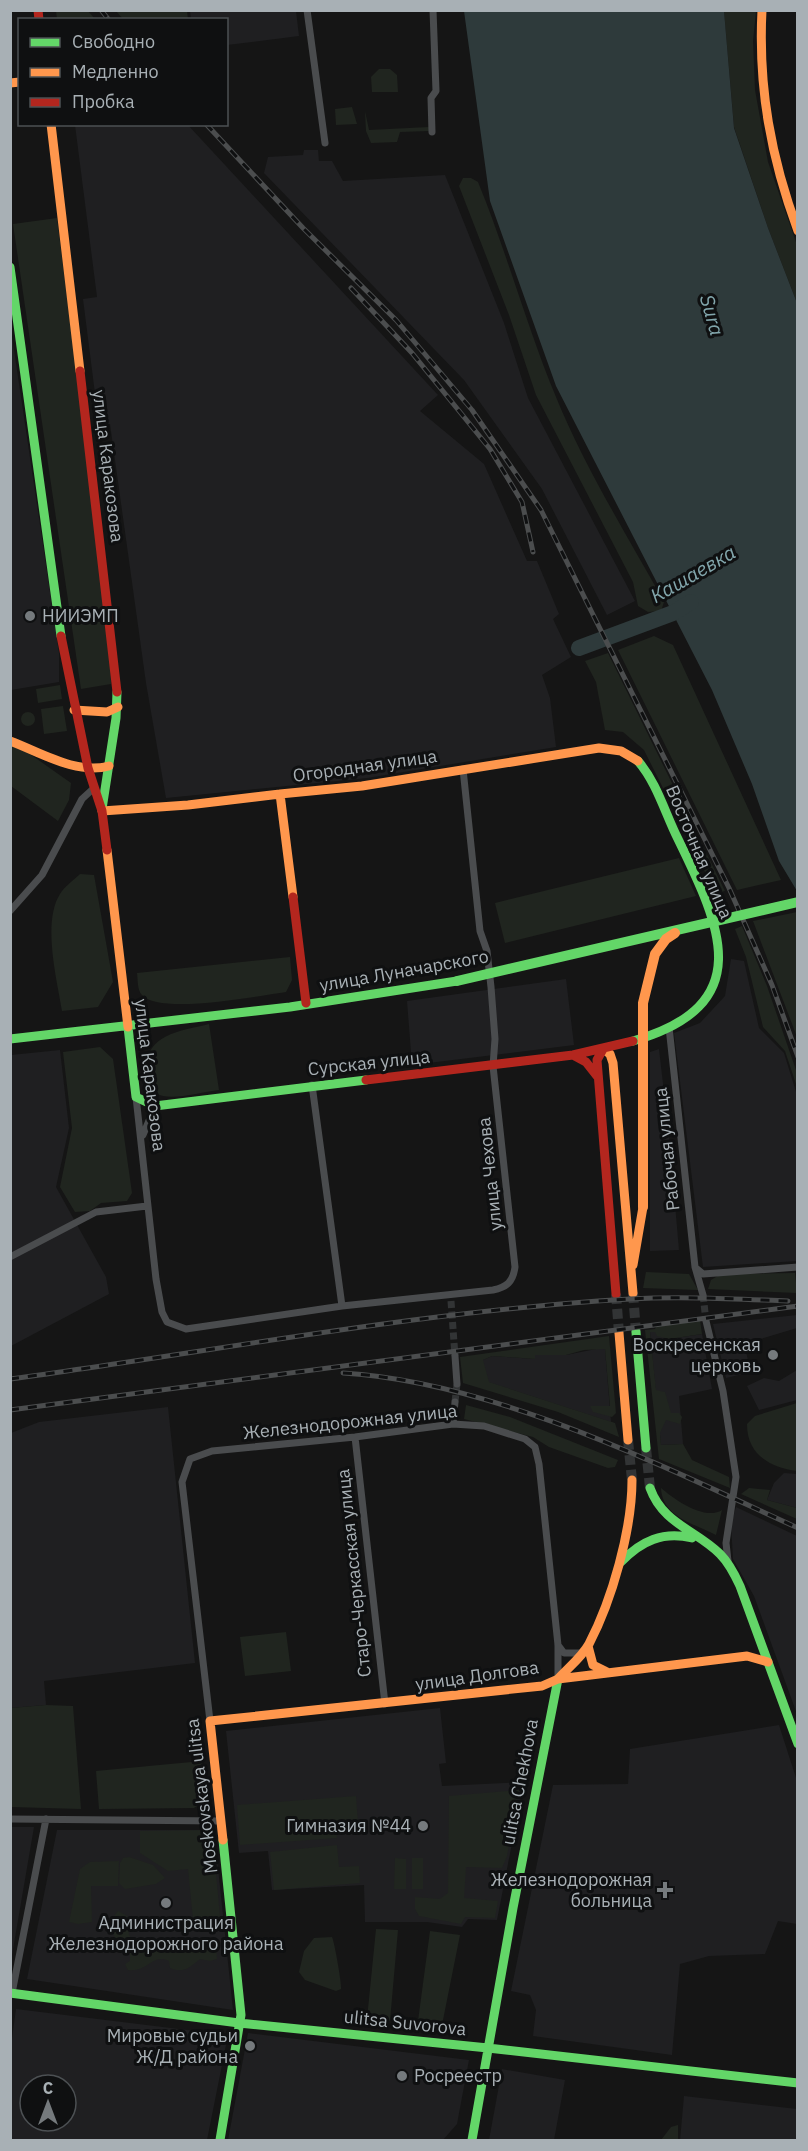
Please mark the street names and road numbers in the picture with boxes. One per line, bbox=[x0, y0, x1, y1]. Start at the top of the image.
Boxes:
street label: улица Каракозова bbox=[88, 388, 129, 544]
street label: Огородная улица bbox=[291, 744, 439, 787]
street label: Восточная улица bbox=[661, 782, 738, 922]
street label: улица Луначарского bbox=[317, 944, 490, 997]
street label: улица Каракозова bbox=[130, 997, 171, 1153]
street label: Сурская улица bbox=[307, 1045, 432, 1080]
street label: Рабочая улица bbox=[649, 1086, 684, 1212]
street label: улица Чехова bbox=[472, 1116, 507, 1232]
street label: Железнодорожная улица bbox=[242, 1399, 459, 1444]
street label: Старо-Черкасская улица bbox=[331, 1467, 376, 1678]
street label: улица Долгова bbox=[414, 1655, 541, 1696]
street label: Moskovskaya ulitsa bbox=[181, 1717, 222, 1875]
street label: ulitsa Chekhova bbox=[496, 1717, 543, 1847]
street label: ulitsa Suvorova bbox=[343, 2005, 468, 2040]

